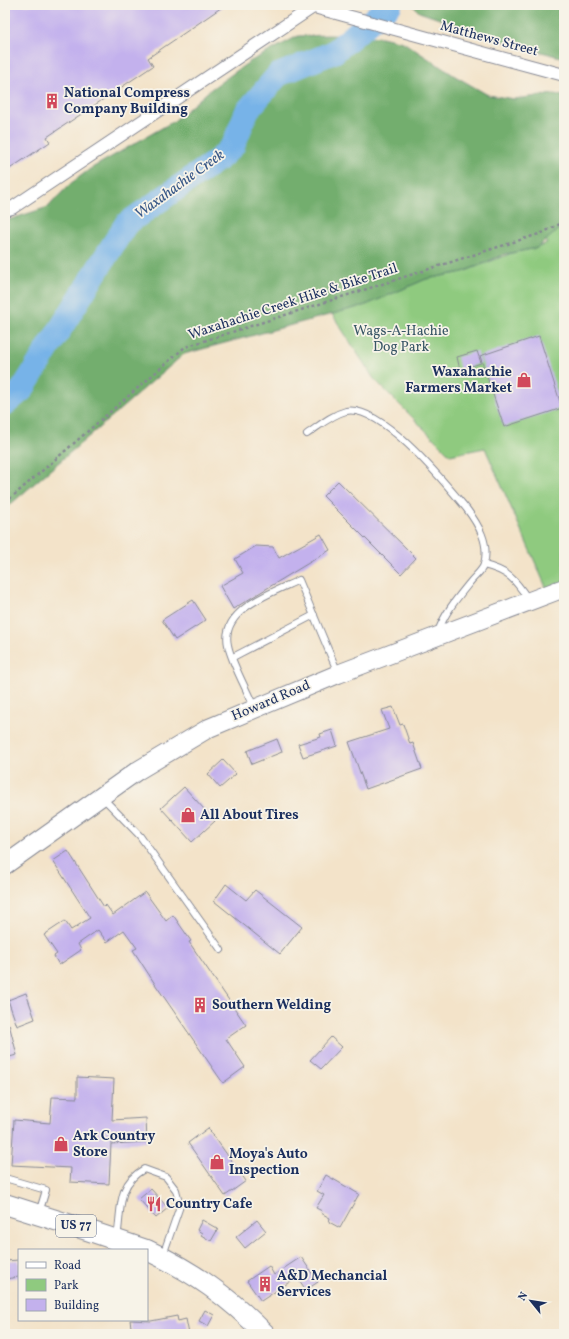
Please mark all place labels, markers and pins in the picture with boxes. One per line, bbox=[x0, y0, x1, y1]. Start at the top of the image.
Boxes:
place label: National Compress Company Building bbox=[64, 84, 190, 119]
building icon: National Compress Company Building bbox=[43, 92, 61, 110]
place label: Waxahachie Farmers Market bbox=[405, 363, 512, 398]
shop icon: Waxahachie Farmers Market bbox=[515, 371, 533, 389]
shop icon: All About Tires bbox=[179, 806, 197, 824]
place label: All About Tires bbox=[200, 806, 299, 825]
building icon: Southern Welding bbox=[191, 996, 209, 1014]
place label: Southern Welding bbox=[212, 996, 332, 1015]
place label: Ark Country Store bbox=[73, 1127, 155, 1162]
shop icon: Ark Country Store bbox=[52, 1135, 70, 1153]
place label: Moya's Auto Inspection bbox=[229, 1145, 308, 1180]
shop icon: Moya's Auto Inspection bbox=[208, 1153, 226, 1171]
restaurant icon: Country Cafe bbox=[145, 1195, 163, 1213]
place label: Country Cafe bbox=[166, 1195, 252, 1214]
place label: A&D Mechancial Services bbox=[277, 1267, 388, 1302]
building icon: A&D Mechancial Services bbox=[256, 1275, 274, 1293]

